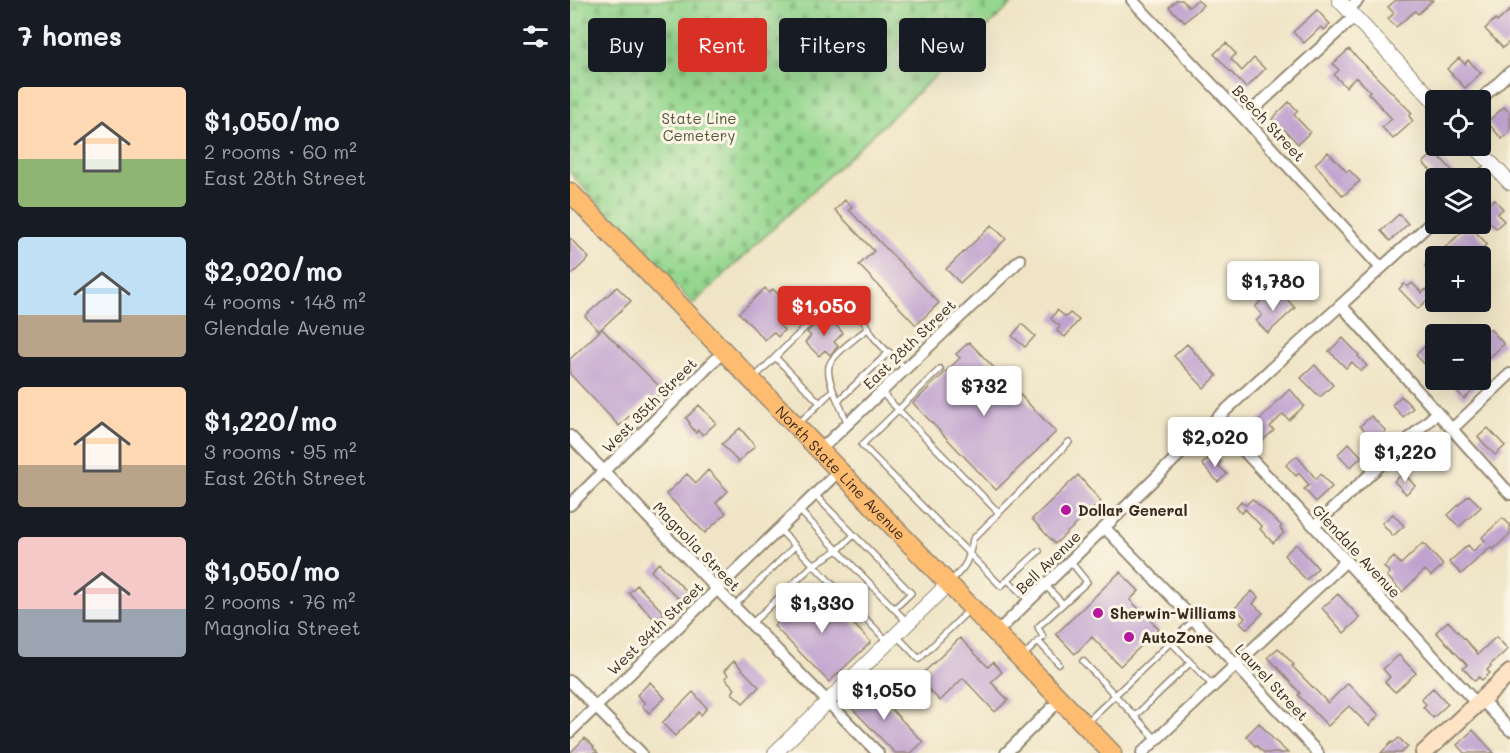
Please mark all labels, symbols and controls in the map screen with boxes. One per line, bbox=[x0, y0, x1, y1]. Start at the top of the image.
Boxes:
chip: Buy bbox=[588, 18, 666, 72]
chip: Rent bbox=[678, 18, 767, 72]
chip: Filters bbox=[779, 18, 887, 72]
chip: New bbox=[899, 18, 986, 72]
text: 7 homes bbox=[18, 19, 122, 53]
icon: filters bbox=[519, 20, 552, 53]
street label: Beech Street bbox=[1228, 80, 1310, 166]
map controls bbox=[1425, 90, 1491, 390]
button: locate bbox=[1425, 90, 1491, 156]
text: $1,050/mo bbox=[204, 104, 340, 138]
park label: State Line Cemetery bbox=[661, 108, 737, 145]
icon: home bbox=[66, 111, 138, 183]
text: 2 rooms · 60 m² bbox=[204, 138, 357, 164]
text: East 28th Street bbox=[204, 164, 366, 190]
button: layers bbox=[1425, 168, 1491, 234]
button: + bbox=[1425, 246, 1491, 312]
text: $2,020/mo bbox=[204, 254, 342, 288]
icon: home bbox=[66, 261, 138, 333]
pin: $1,780 bbox=[1224, 261, 1322, 312]
text: $1,780 bbox=[1241, 267, 1305, 293]
pin: $1,050 bbox=[775, 286, 873, 337]
text: 4 rooms · 148 m² bbox=[204, 288, 366, 314]
text: $1,050 bbox=[792, 292, 856, 318]
street label: East 28th Street bbox=[858, 295, 960, 393]
text: Glendale Avenue bbox=[204, 314, 365, 340]
button: − bbox=[1425, 324, 1491, 390]
street label: West 35th Street bbox=[597, 353, 701, 457]
pin: $732 bbox=[948, 366, 1020, 417]
text: $732 bbox=[961, 372, 1007, 398]
street label: North State Line Avenue bbox=[771, 401, 911, 544]
text: $1,220/mo bbox=[204, 404, 337, 438]
icon: home bbox=[66, 411, 138, 483]
pin: $2,020 bbox=[1166, 417, 1264, 468]
text: $2,020 bbox=[1182, 423, 1248, 449]
pin: $1,220 bbox=[1356, 432, 1454, 483]
text: 3 rooms · 95 m² bbox=[204, 438, 356, 464]
text: $1,220 bbox=[1374, 438, 1436, 464]
text: East 26th Street bbox=[204, 464, 366, 490]
street label: Magnolia Street bbox=[649, 497, 745, 595]
place label: Dollar General bbox=[1078, 500, 1188, 520]
street label: Glendale Avenue bbox=[1308, 500, 1406, 602]
marker: Dollar General bbox=[1059, 503, 1073, 517]
street label: Bell Avenue bbox=[1011, 526, 1085, 598]
text: $1,050/mo bbox=[204, 554, 340, 588]
icon: home bbox=[66, 561, 138, 633]
street label: West 34th Street bbox=[603, 577, 707, 679]
pin: $1,330 bbox=[773, 583, 871, 634]
text: 2 rooms · 76 m² bbox=[204, 588, 356, 614]
text: $1,330 bbox=[790, 589, 854, 615]
place label: Sherwin-Williams bbox=[1110, 603, 1236, 623]
marker: Sherwin-Williams bbox=[1091, 606, 1105, 620]
text: Magnolia Street bbox=[204, 614, 361, 640]
place label: AutoZone bbox=[1141, 627, 1213, 647]
marker: AutoZone bbox=[1122, 630, 1136, 644]
street label: Laurel Street bbox=[1231, 639, 1313, 725]
pin: $1,050 bbox=[835, 670, 933, 721]
text: $1,050 bbox=[852, 676, 916, 702]

